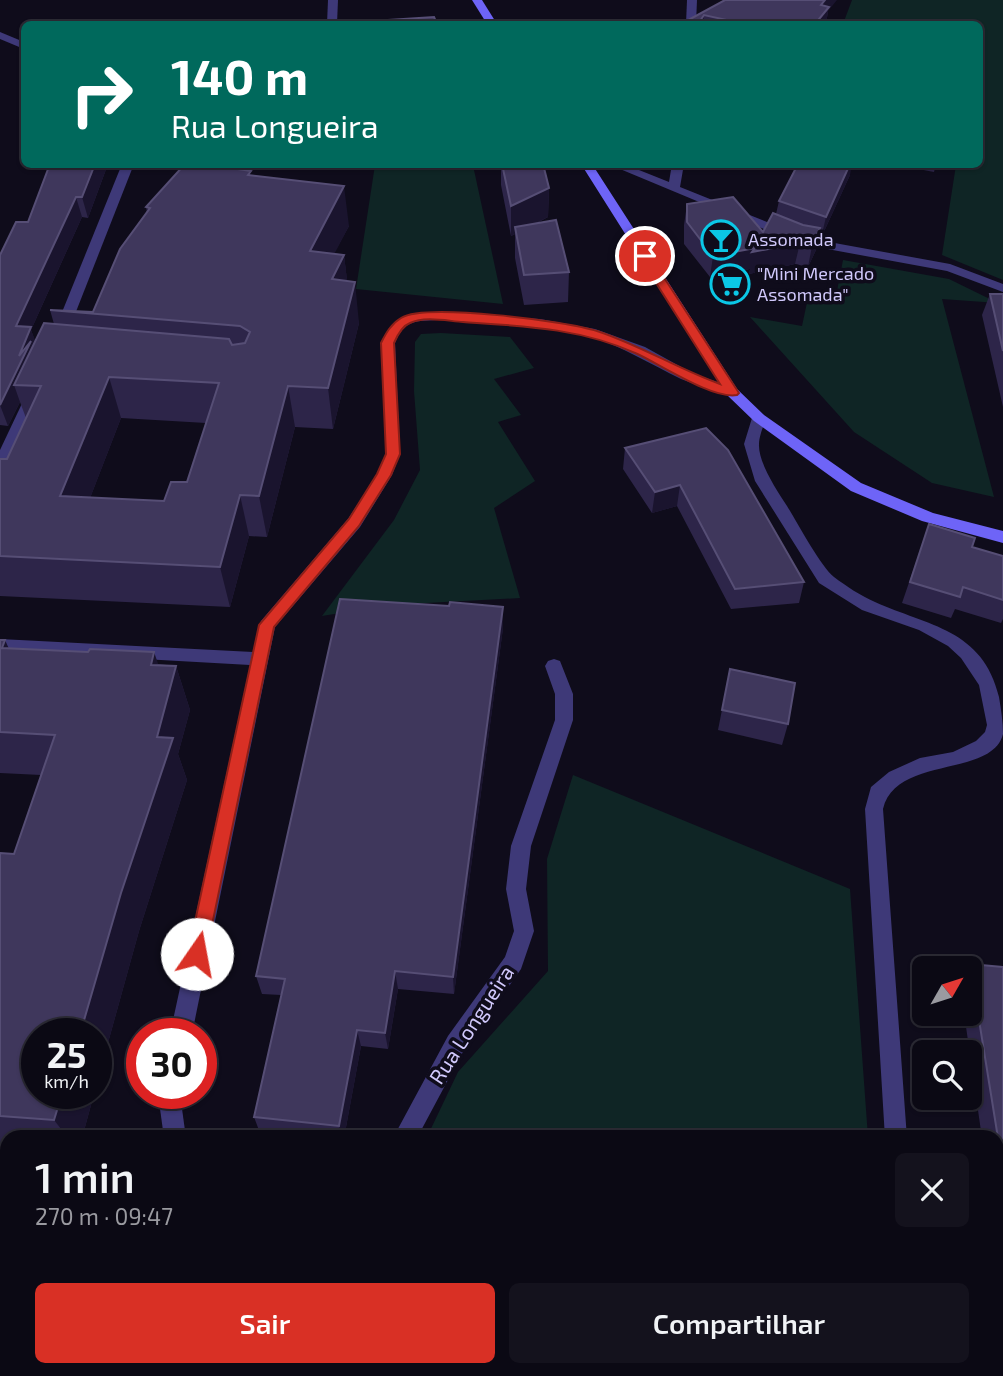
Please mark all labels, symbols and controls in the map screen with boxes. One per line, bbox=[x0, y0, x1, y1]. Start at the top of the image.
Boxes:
text: 140 m bbox=[171, 46, 308, 105]
icon: right bbox=[56, 49, 147, 140]
text: Rua Longueira bbox=[171, 106, 379, 144]
bar icon: Assomada bbox=[700, 219, 742, 261]
pin bbox=[615, 226, 675, 286]
place label: Assomada bbox=[748, 228, 834, 250]
icon: arrive bbox=[626, 237, 664, 275]
place label: "Mini Mercado Assomada" bbox=[757, 262, 874, 305]
supermarket icon: "Mini Mercado Assomada" bbox=[709, 263, 751, 305]
position arrow bbox=[160, 917, 234, 991]
north arrow bbox=[912, 956, 982, 1026]
map controls bbox=[912, 956, 982, 1110]
street label: Rua Longueira bbox=[423, 960, 518, 1088]
speed limit sign: 30 bbox=[126, 1018, 217, 1109]
text: 25 bbox=[47, 1033, 86, 1075]
button: search bbox=[912, 1040, 982, 1110]
text: km/h bbox=[44, 1070, 89, 1092]
text: 1 min bbox=[35, 1151, 135, 1201]
button: close bbox=[895, 1153, 969, 1227]
text: 270 m · 09:47 bbox=[35, 1202, 173, 1230]
button: Sair bbox=[35, 1283, 495, 1363]
button: Compartilhar bbox=[509, 1283, 969, 1363]

